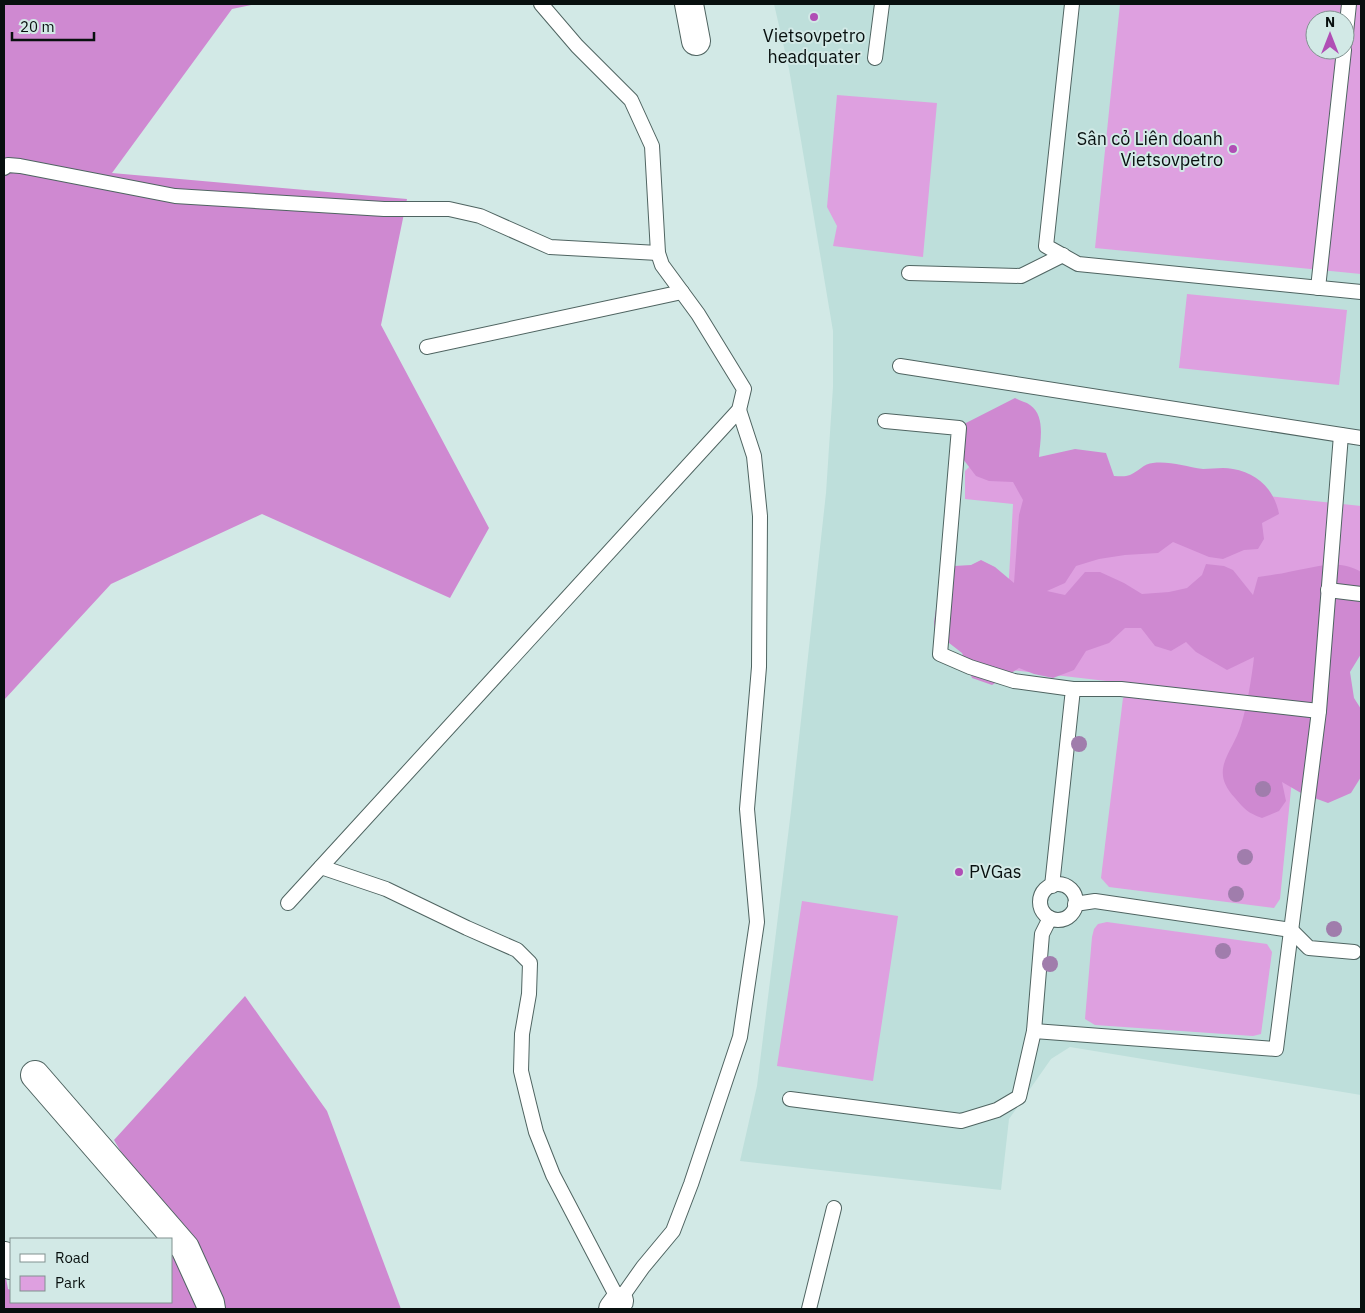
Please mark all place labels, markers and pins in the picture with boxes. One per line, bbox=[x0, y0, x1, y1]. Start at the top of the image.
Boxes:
marker: Vietsovpetro headquater bbox=[808, 11, 820, 23]
place label: Vietsovpetro headquater bbox=[763, 24, 865, 68]
place label: Sân cỏ Liên doanh Vietsovpetro bbox=[1077, 127, 1223, 171]
marker: Sân cỏ Liên doanh Vietsovpetro bbox=[1227, 143, 1239, 155]
place label: PVGas bbox=[969, 860, 1022, 883]
marker: PVGas bbox=[953, 866, 965, 878]

